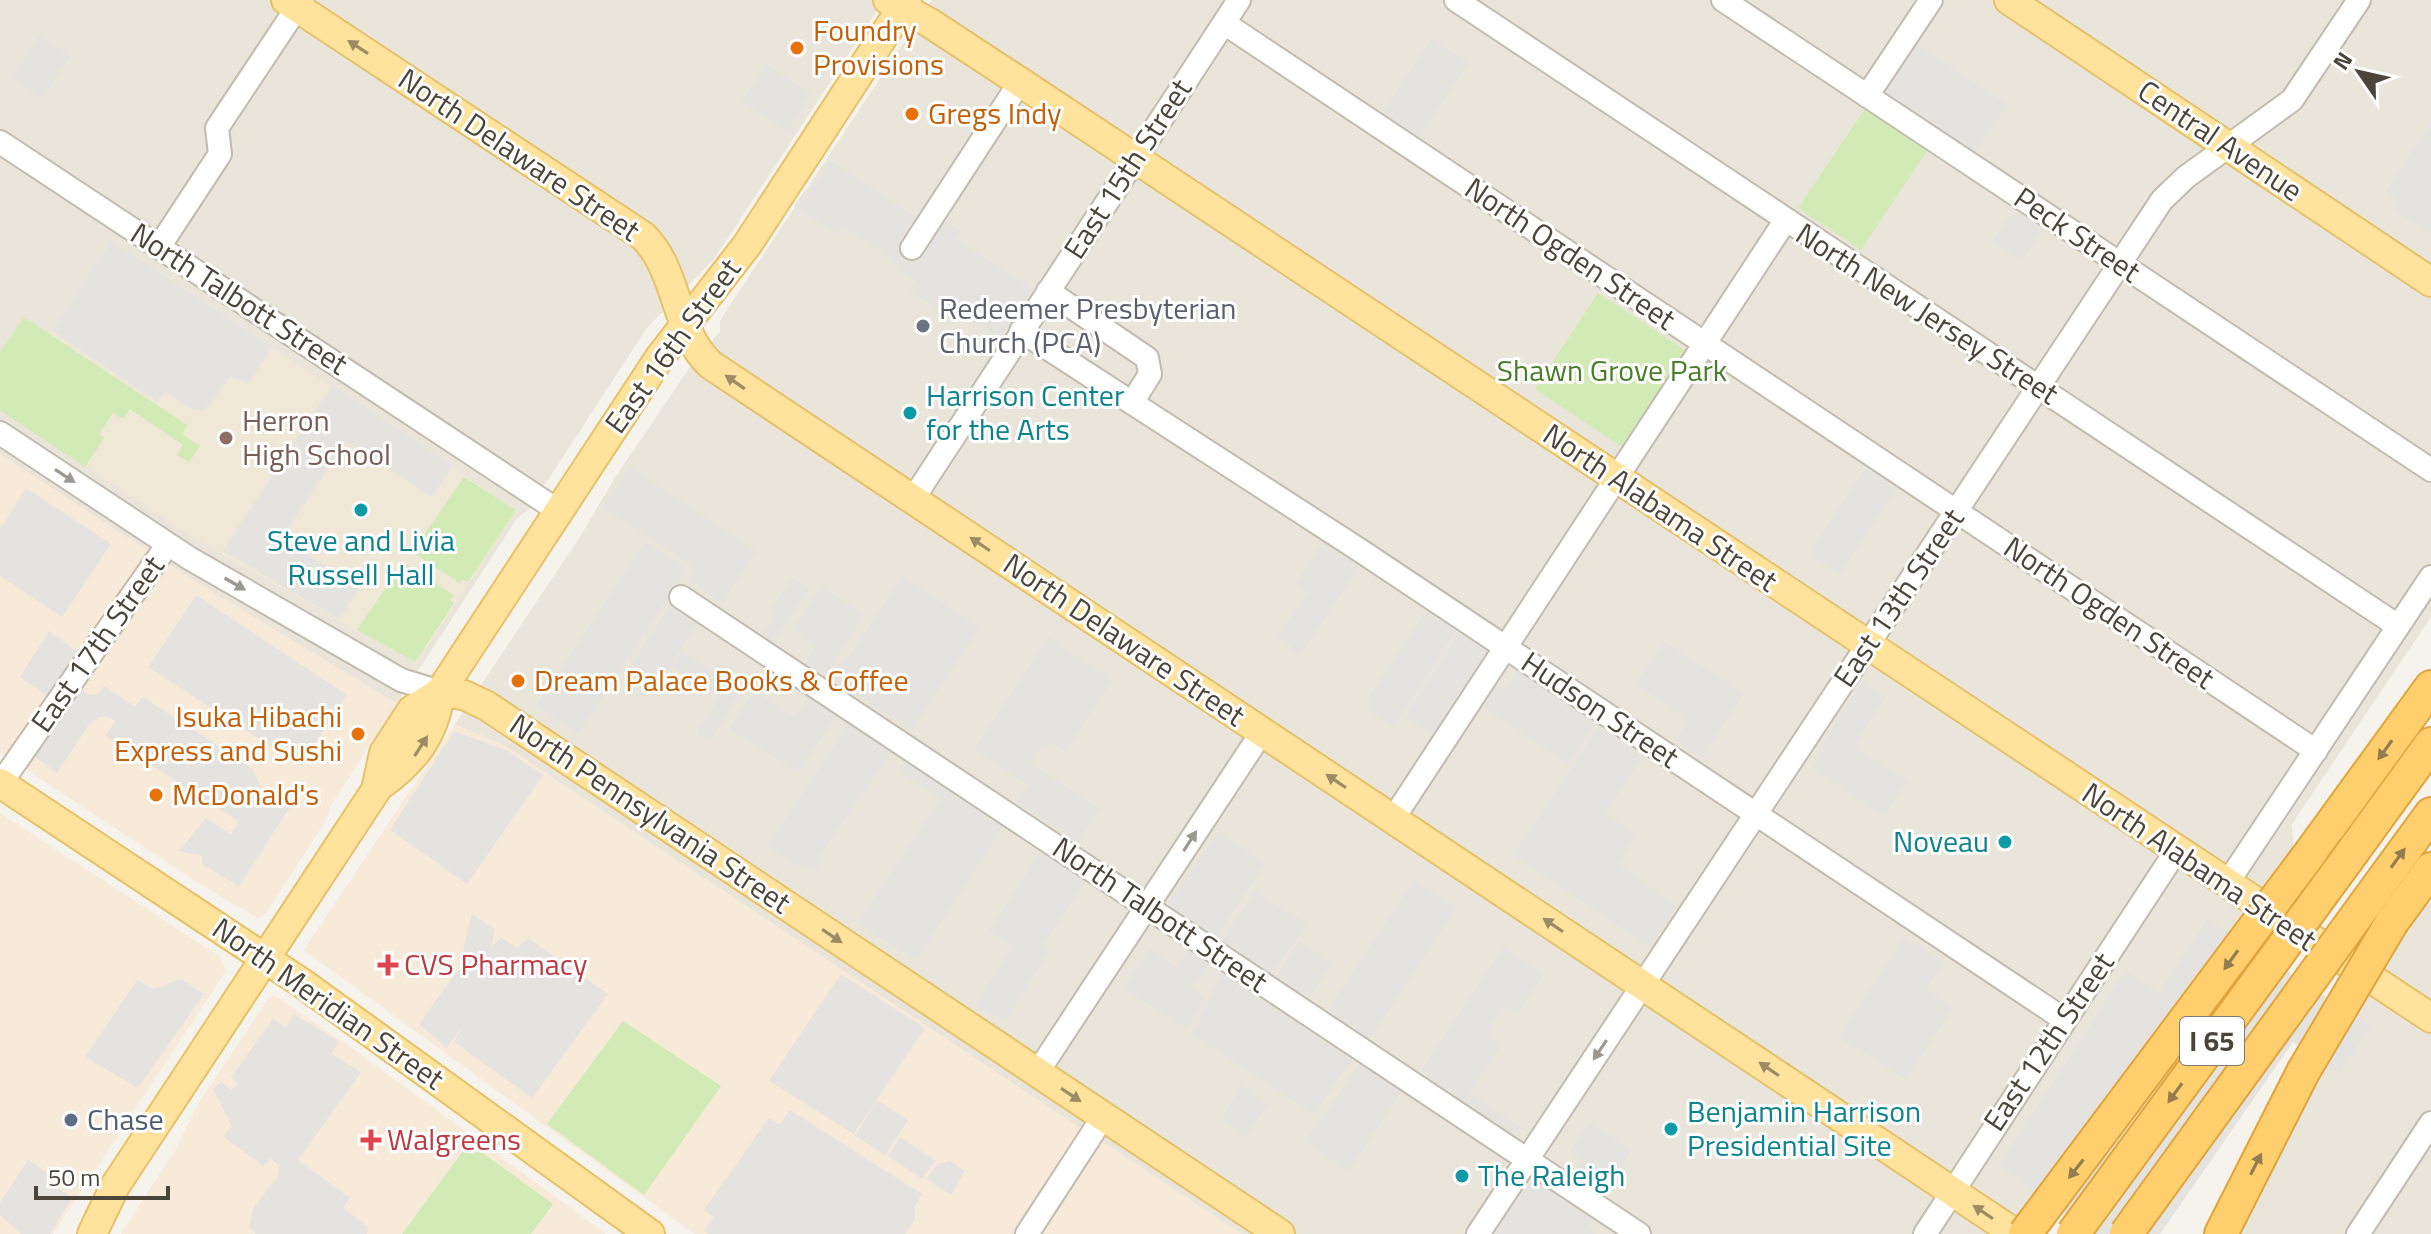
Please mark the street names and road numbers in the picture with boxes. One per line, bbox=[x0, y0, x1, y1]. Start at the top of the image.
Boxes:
street label: North Delaware Street bbox=[389, 56, 650, 253]
street label: Central Avenue bbox=[2129, 68, 2312, 213]
street label: East 15th Street bbox=[1052, 69, 1203, 268]
street label: North Ogden Street bbox=[1456, 165, 1686, 341]
street label: Peck Street bbox=[2005, 175, 2151, 294]
street label: North Talbott Street bbox=[122, 210, 358, 386]
street label: North New Jersey Street bbox=[1787, 211, 2069, 416]
street label: East 16th Street bbox=[593, 248, 752, 443]
street label: North Alabama Street bbox=[1534, 411, 1788, 603]
street label: East 13th Street bbox=[1821, 498, 1975, 696]
street label: North Ogden Street bbox=[1995, 524, 2225, 700]
street label: North Delaware Street bbox=[994, 541, 1255, 738]
street label: East 17th Street bbox=[19, 545, 176, 741]
street label: Hudson Street bbox=[1512, 639, 1689, 779]
street label: North Pennsylvania Street bbox=[501, 702, 801, 925]
street label: North Alabama Street bbox=[2073, 770, 2327, 962]
street label: North Talbott Street bbox=[1044, 825, 1278, 1004]
street label: North Meridian Street bbox=[203, 906, 454, 1101]
street label: East 12th Street bbox=[1971, 942, 2125, 1140]
road number: I 65 bbox=[2180, 1017, 2244, 1065]

